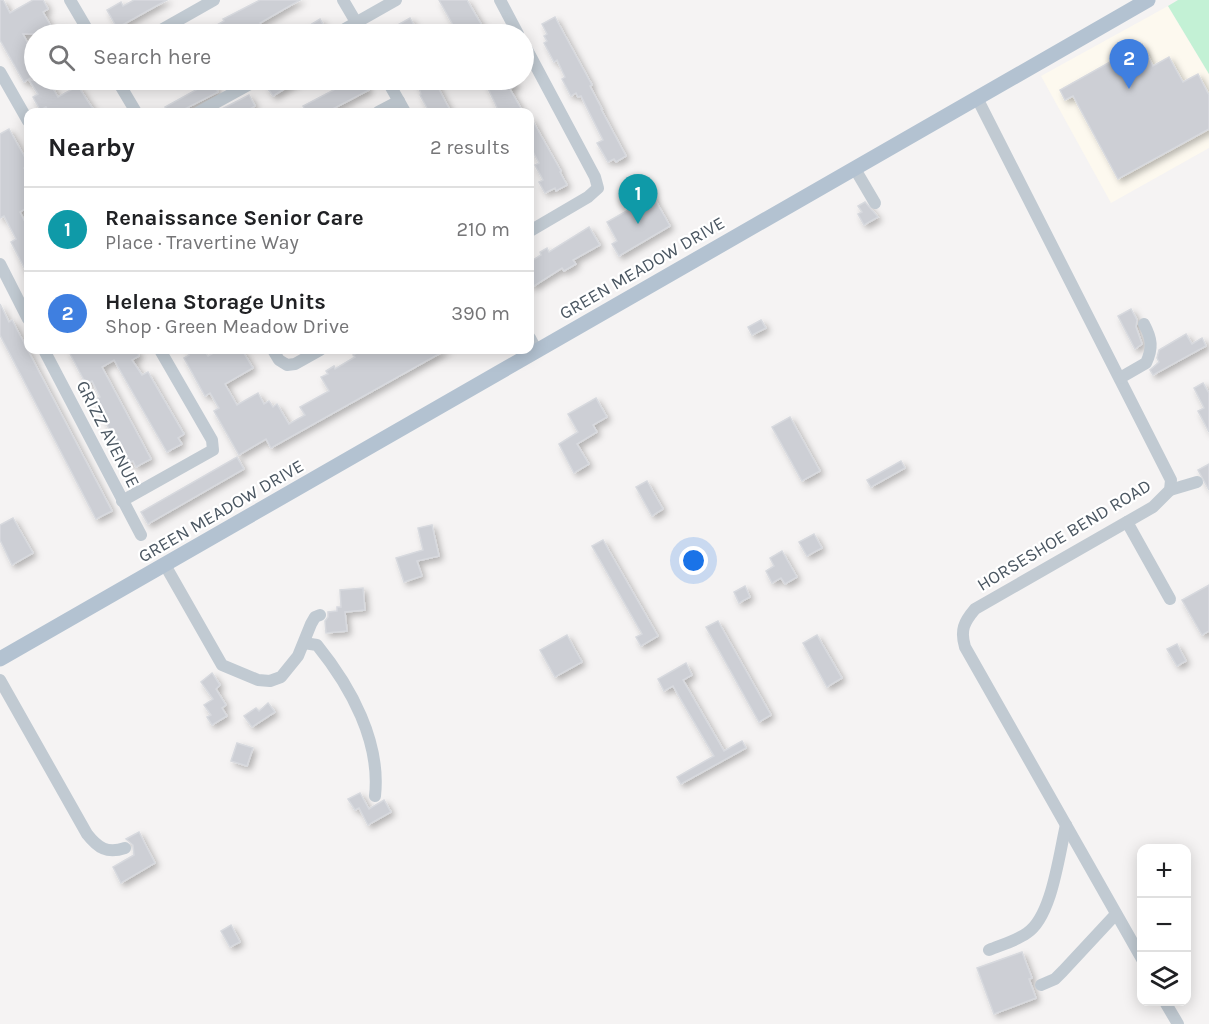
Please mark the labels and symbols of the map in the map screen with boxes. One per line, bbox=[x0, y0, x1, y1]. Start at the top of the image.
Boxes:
pin: 2 bbox=[1110, 40, 1148, 89]
pin: 1 bbox=[618, 174, 658, 224]
street label: GREEN MEADOW DRIVE bbox=[555, 212, 729, 324]
street label: GRIZZ AVENUE bbox=[72, 377, 144, 491]
street label: GREEN MEADOW DRIVE bbox=[134, 455, 308, 567]
street label: HORSESHOE BEND ROAD bbox=[973, 474, 1155, 596]
your location bbox=[679, 546, 708, 575]

